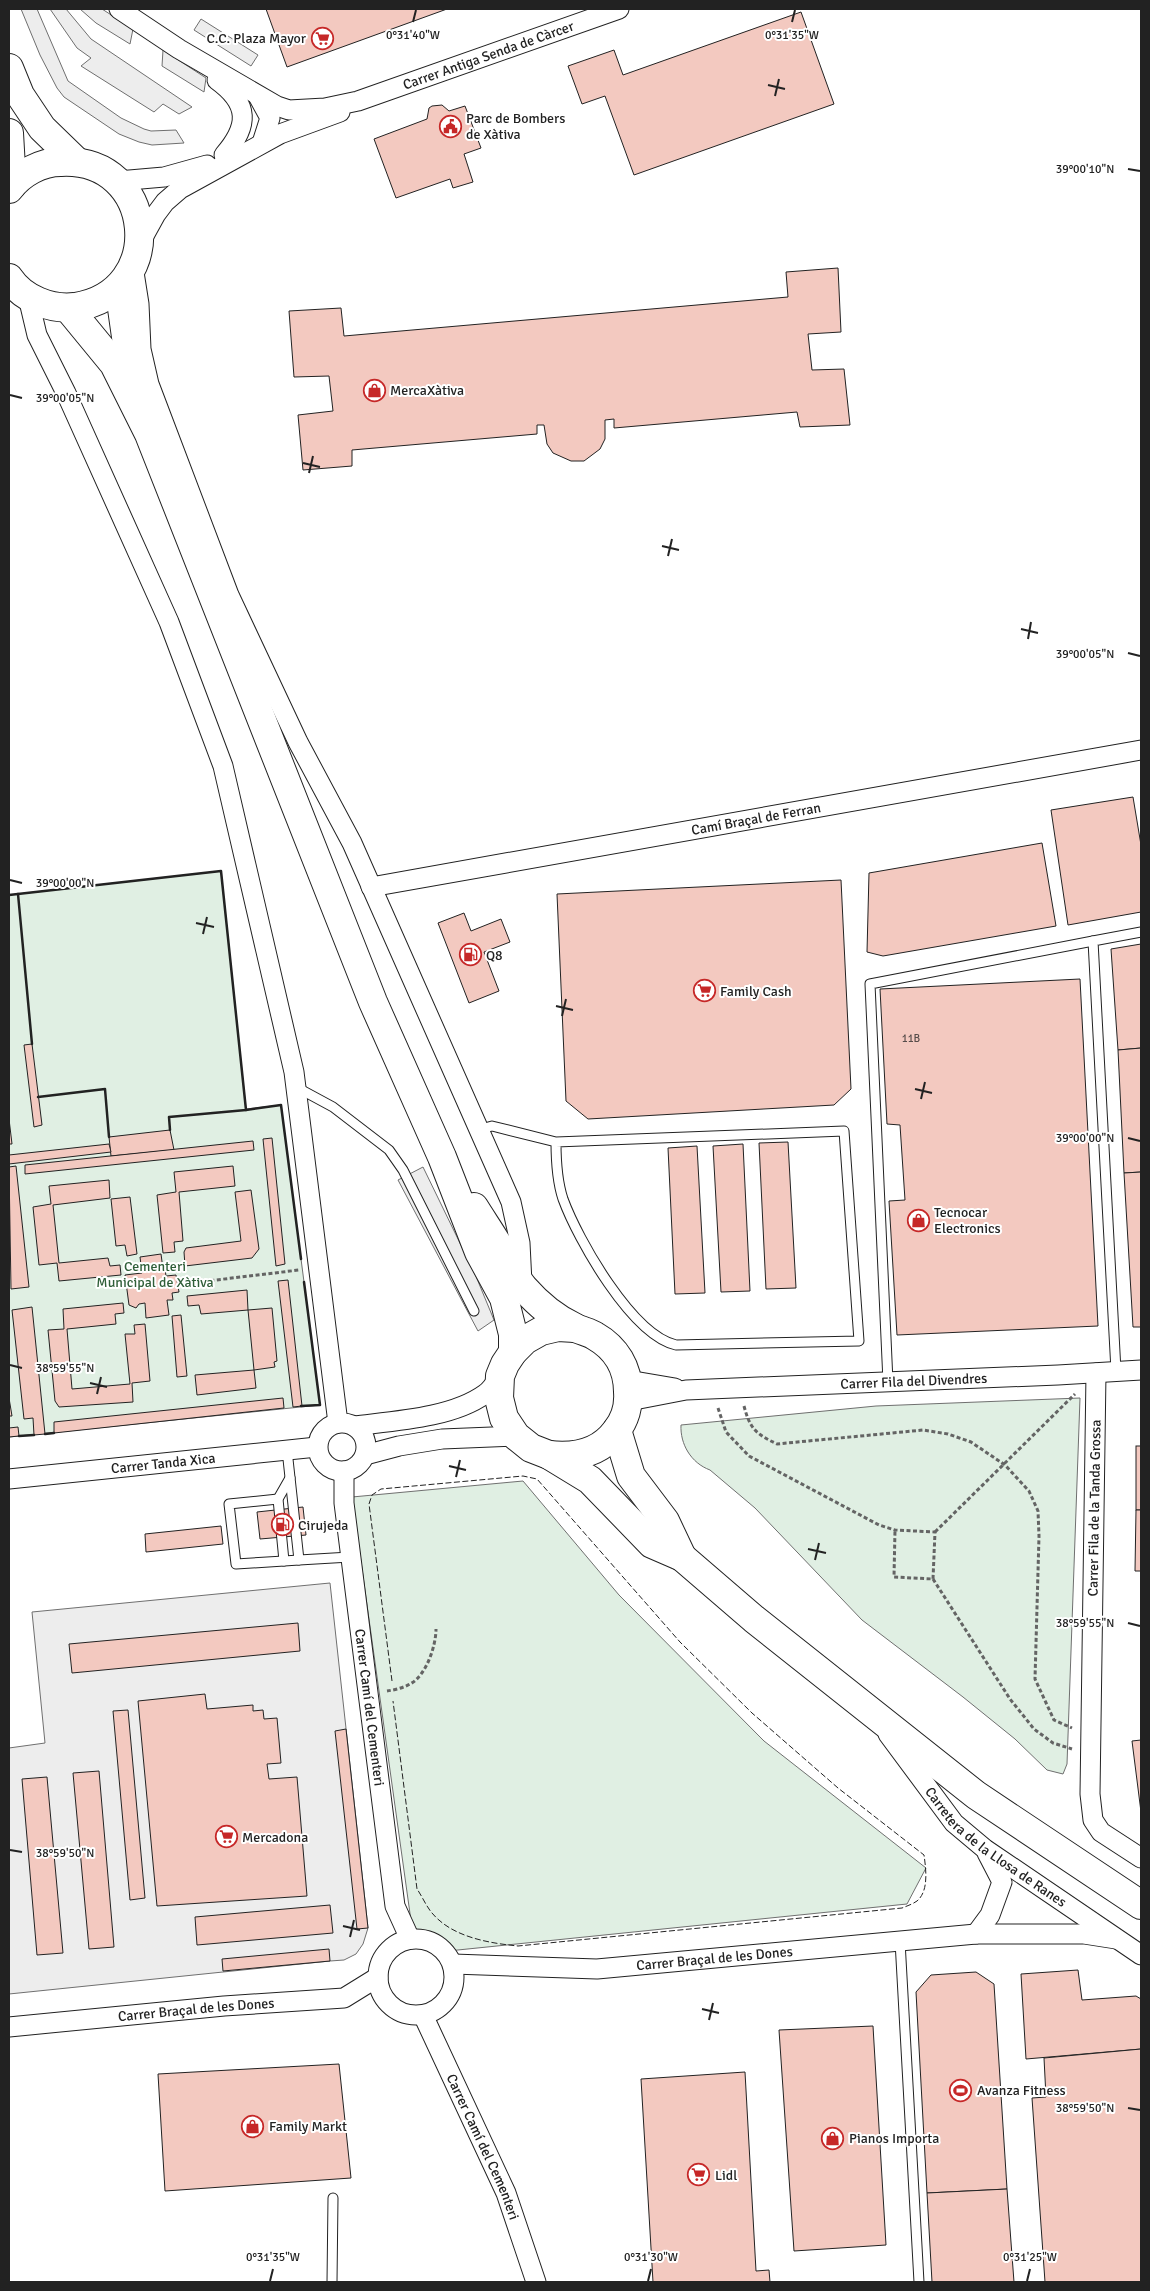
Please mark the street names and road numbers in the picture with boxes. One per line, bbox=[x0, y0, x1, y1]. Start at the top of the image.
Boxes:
street label: Carrer Antiga Senda de Càrcer bbox=[401, 17, 577, 94]
street label: Camí Braçal de Ferran bbox=[690, 799, 822, 839]
street label: Carrer Fila del Divendres bbox=[840, 1370, 988, 1393]
street label: Carrer Fila de la Tanda Grossa bbox=[1084, 1420, 1105, 1596]
street label: Carrer Tanda Xica bbox=[110, 1450, 216, 1477]
street label: Carrer Camí del Cementeri bbox=[351, 1628, 388, 1787]
street label: Carretera de la Llosa de Ranes bbox=[921, 1784, 1069, 1911]
street label: Carrer Braçal de les Dones bbox=[636, 1943, 793, 1974]
street label: Carrer Braçal de les Dones bbox=[117, 1995, 275, 2025]
street label: Carrer Camí del Cementeri bbox=[443, 2071, 522, 2222]

